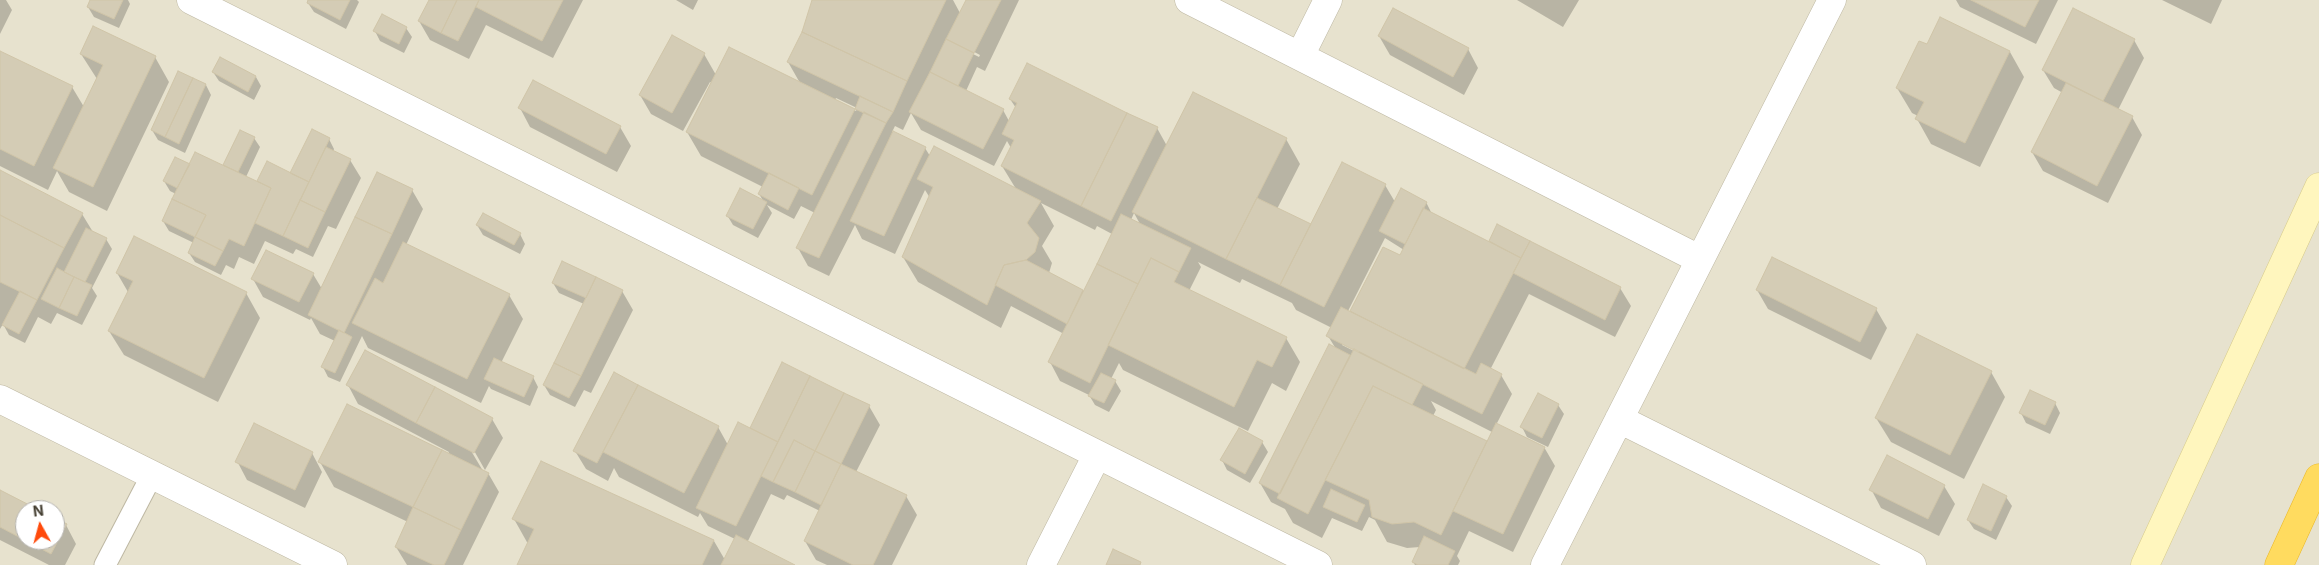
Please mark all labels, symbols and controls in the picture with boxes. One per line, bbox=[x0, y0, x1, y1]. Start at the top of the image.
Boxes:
north arrow bbox=[15, 500, 65, 550]
text: N bbox=[32, 502, 45, 520]

